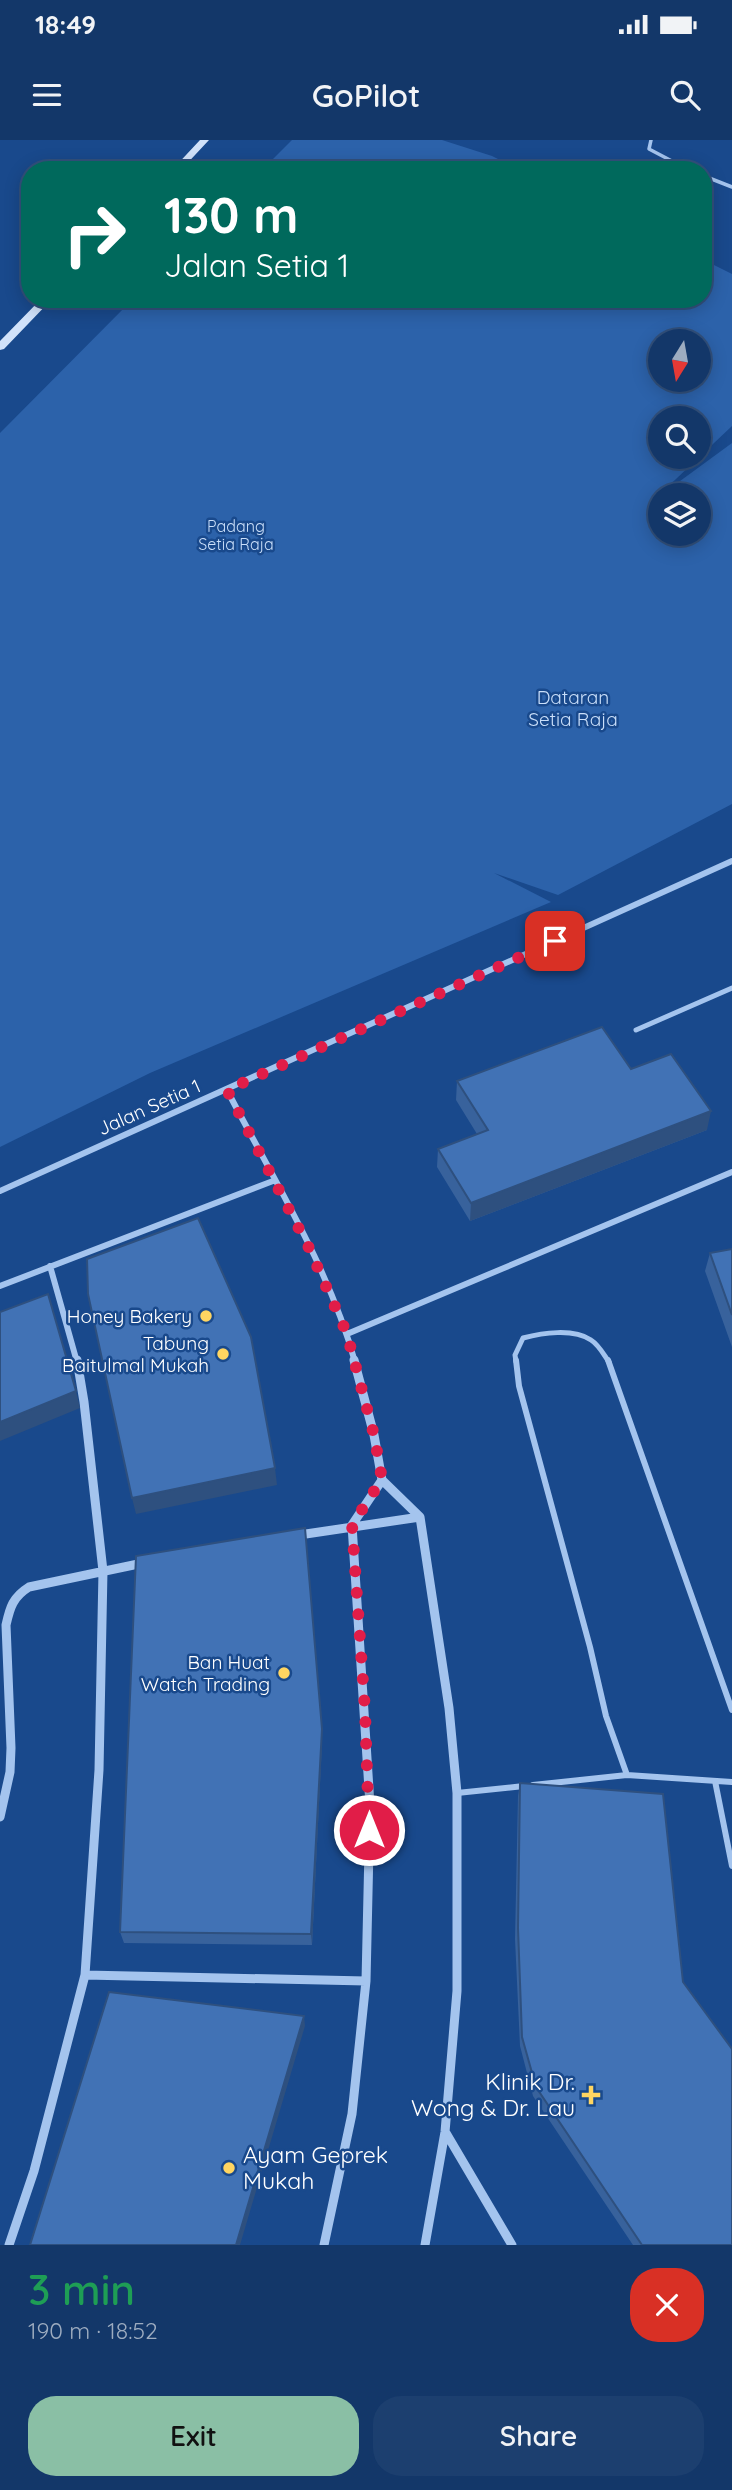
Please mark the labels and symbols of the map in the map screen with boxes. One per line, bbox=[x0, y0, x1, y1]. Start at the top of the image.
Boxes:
north arrow bbox=[648, 329, 710, 392]
park label: Padang Setia Raja bbox=[198, 516, 274, 554]
park label: Dataran Setia Raja bbox=[528, 685, 618, 731]
pin bbox=[525, 911, 585, 971]
street label: Jalan Setia 1 bbox=[94, 1074, 204, 1140]
place label: Honey Bakery bbox=[67, 1304, 192, 1328]
marker: Honey Bakery bbox=[198, 1308, 214, 1324]
place label: Tabung Baitulmal Mukah bbox=[62, 1331, 209, 1377]
marker: Tabung Baitulmal Mukah bbox=[215, 1346, 231, 1362]
place label: Ban Huat Watch Trading bbox=[141, 1650, 270, 1696]
marker: Ban Huat Watch Trading bbox=[276, 1665, 292, 1681]
position arrow bbox=[332, 1793, 406, 1867]
place label: Klinik Dr. Wong & Dr. Lau bbox=[411, 2067, 575, 2122]
marker: Klinik Dr. Wong & Dr. Lau bbox=[581, 2085, 601, 2105]
place label: Ayam Geprek Mukah bbox=[243, 2140, 388, 2195]
marker: Ayam Geprek Mukah bbox=[221, 2160, 237, 2176]

